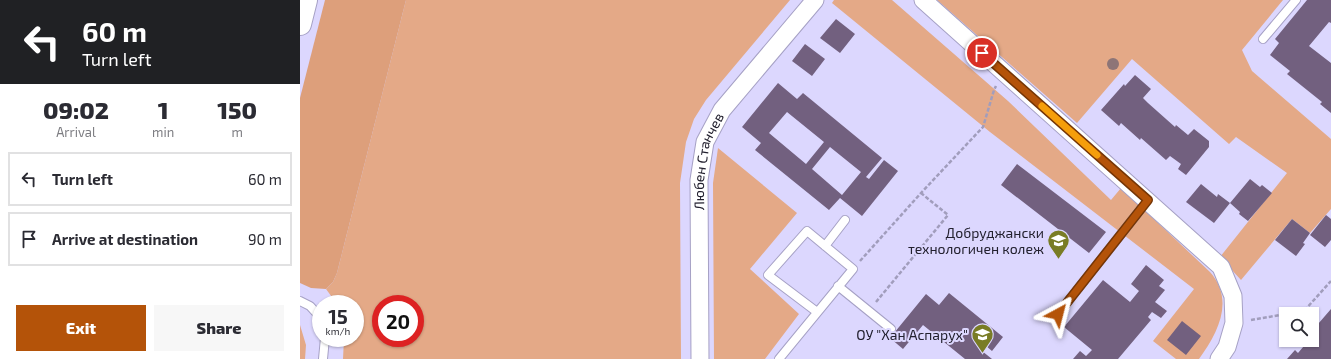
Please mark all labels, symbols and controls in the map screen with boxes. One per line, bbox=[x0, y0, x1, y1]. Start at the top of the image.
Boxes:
text: 60 m bbox=[82, 14, 147, 48]
icon: left bbox=[16, 16, 68, 68]
pin bbox=[965, 36, 999, 70]
icon: arrive bbox=[971, 42, 993, 64]
text: Turn left bbox=[82, 48, 152, 70]
text: 09:02 bbox=[43, 95, 109, 124]
text: 1 bbox=[158, 95, 169, 124]
text: 150 bbox=[217, 95, 257, 124]
street label: Любен Станчев bbox=[690, 110, 727, 210]
text: Arrival bbox=[56, 124, 96, 140]
text: min bbox=[152, 124, 174, 140]
text: m bbox=[231, 124, 243, 140]
icon: left bbox=[18, 168, 40, 190]
text: Turn left bbox=[52, 170, 113, 188]
text: 60 m bbox=[248, 170, 282, 188]
place label: Добруджански технологичен колеж bbox=[908, 224, 1044, 257]
icon: arrive bbox=[18, 228, 40, 250]
school or university icon: Добруджански технологичен колеж bbox=[1046, 228, 1072, 261]
text: Arrive at destination bbox=[52, 230, 198, 248]
text: 90 m bbox=[248, 230, 282, 248]
position arrow bbox=[1037, 293, 1079, 335]
speed limit sign: 20 bbox=[372, 295, 424, 347]
text: 15 bbox=[328, 304, 348, 328]
button: Exit bbox=[16, 305, 146, 351]
button: Share bbox=[154, 305, 284, 351]
map controls bbox=[1279, 307, 1319, 347]
button: search bbox=[1279, 307, 1319, 347]
school or university icon: ОУ "Хан Аспарух" bbox=[970, 322, 996, 355]
text: km/h bbox=[326, 325, 350, 337]
place label: ОУ "Хан Аспарух" bbox=[856, 326, 968, 343]

